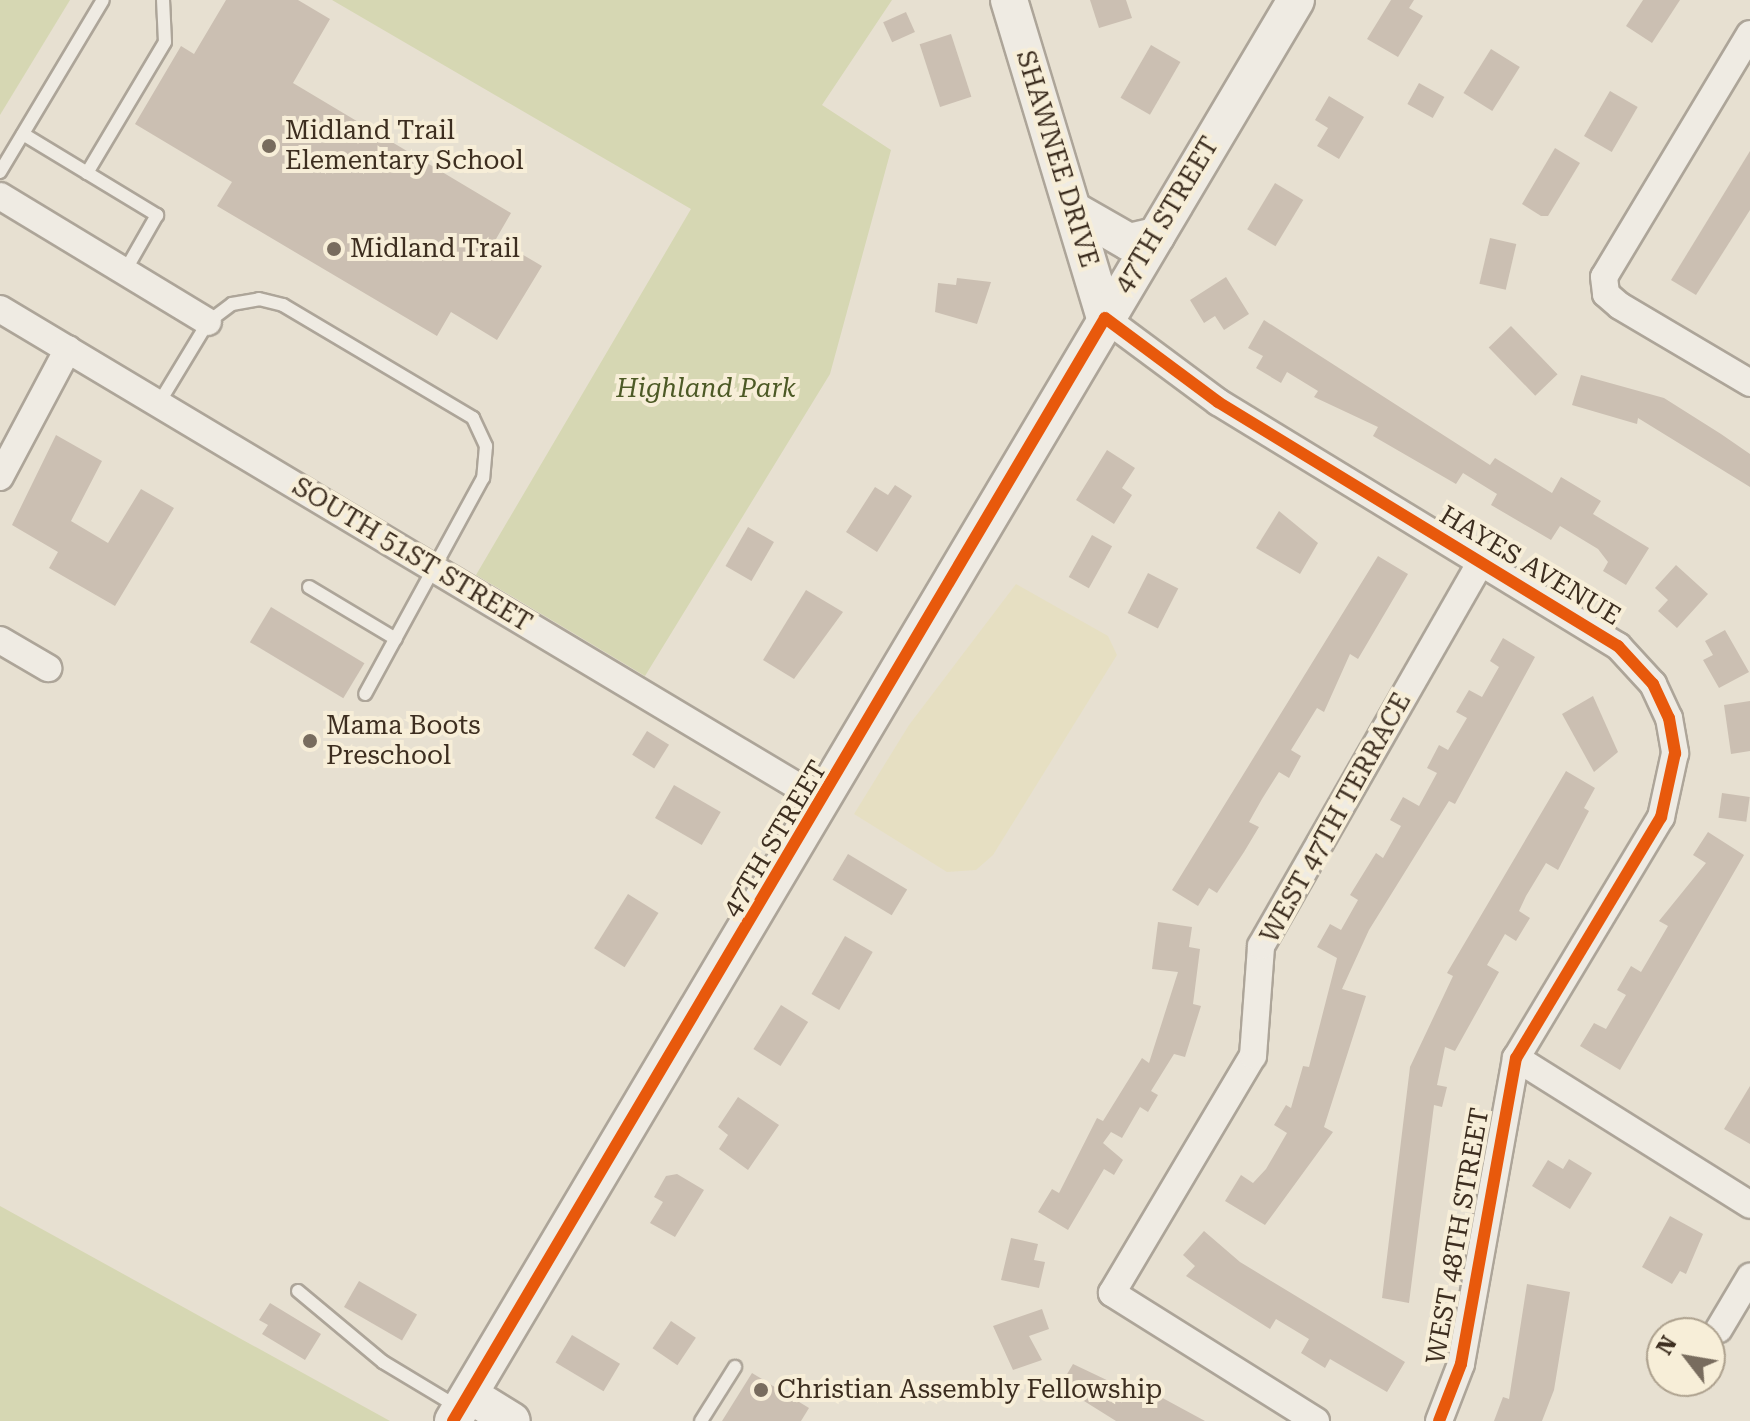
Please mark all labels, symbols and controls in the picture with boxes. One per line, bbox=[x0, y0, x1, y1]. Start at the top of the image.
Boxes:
street label: SHAWNEE DRIVE bbox=[1009, 47, 1105, 271]
place label: Midland Trail Elementary School bbox=[285, 115, 523, 176]
street label: 47TH STREET bbox=[1108, 131, 1226, 299]
marker: Midland Trail Elementary School bbox=[260, 137, 278, 155]
place label: Midland Trail bbox=[350, 233, 520, 265]
marker: Midland Trail bbox=[325, 240, 343, 258]
park label: Highland Park bbox=[616, 373, 796, 405]
street label: SOUTH 51ST STREET bbox=[287, 471, 537, 639]
street label: HAYES AVENUE bbox=[1434, 500, 1626, 632]
street label: WEST 47TH TERRACE bbox=[1254, 688, 1418, 948]
place label: Mama Boots Preschool bbox=[326, 710, 480, 772]
marker: Mama Boots Preschool bbox=[301, 732, 319, 750]
street label: 47TH STREET bbox=[716, 755, 834, 923]
street label: WEST 48TH STREET bbox=[1420, 1106, 1496, 1366]
north arrow bbox=[1646, 1317, 1726, 1397]
text: N bbox=[1652, 1332, 1682, 1359]
place label: Christian Assembly Fellowship bbox=[777, 1374, 1162, 1406]
marker: Christian Assembly Fellowship bbox=[752, 1381, 770, 1399]

